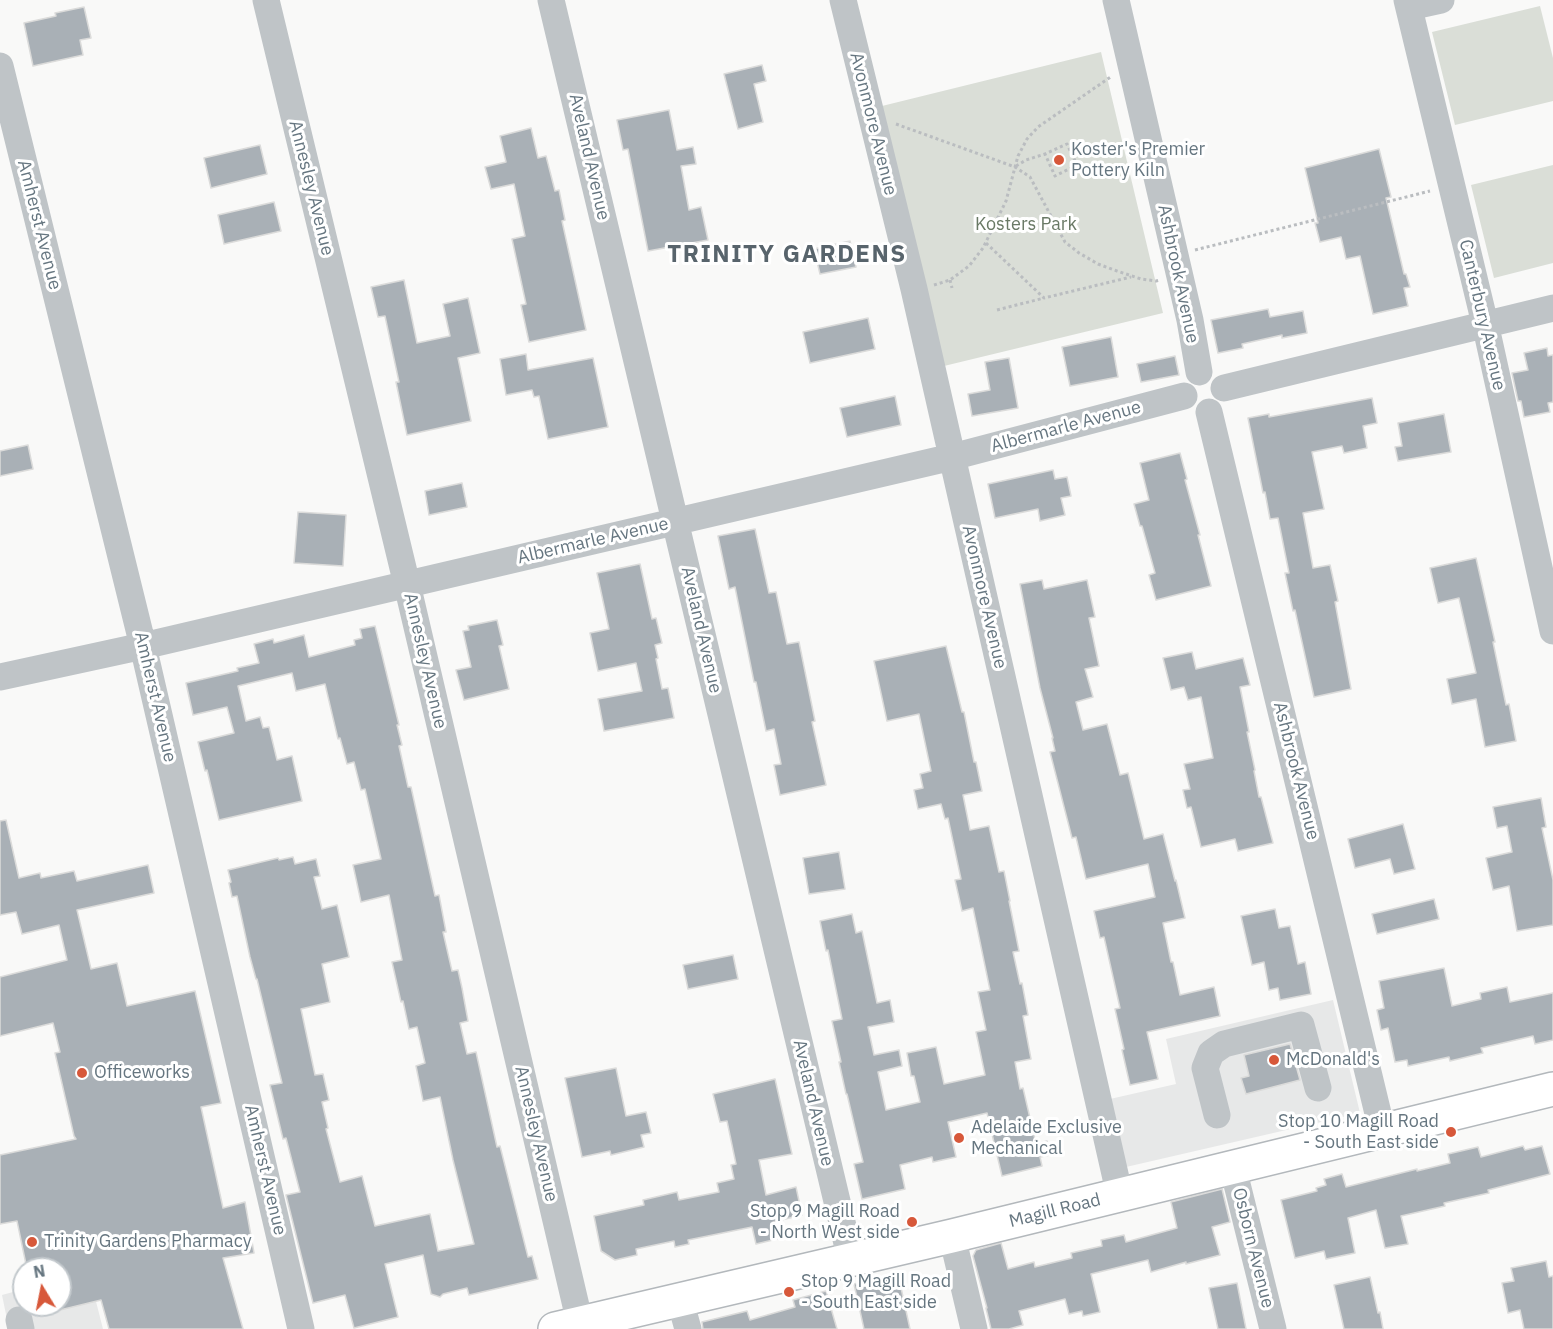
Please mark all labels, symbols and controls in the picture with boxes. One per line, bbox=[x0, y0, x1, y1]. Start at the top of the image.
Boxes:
street label: Avonmore Avenue bbox=[845, 50, 901, 198]
street label: Aveland Avenue bbox=[564, 92, 614, 222]
street label: Annesley Avenue bbox=[284, 118, 338, 258]
place label: Koster's Premier Pottery Kiln bbox=[1071, 139, 1205, 182]
marker: Koster's Premier Pottery Kiln bbox=[1052, 153, 1066, 167]
street label: Amherst Avenue bbox=[12, 158, 66, 292]
street label: Ashbrook Avenue bbox=[1153, 203, 1203, 345]
park label: Kosters Park bbox=[975, 214, 1077, 236]
street label: Canterbury Avenue bbox=[1454, 237, 1510, 393]
district label: TRINITY GARDENS bbox=[667, 241, 907, 269]
street label: Albermarle Avenue bbox=[989, 397, 1143, 457]
street label: Albermarle Avenue bbox=[515, 513, 671, 569]
street label: Avonmore Avenue bbox=[957, 523, 1011, 671]
street label: Aveland Avenue bbox=[676, 565, 726, 695]
street label: Annesley Avenue bbox=[399, 591, 451, 731]
street label: Amherst Avenue bbox=[129, 630, 181, 764]
street label: Ashbrook Avenue bbox=[1268, 700, 1324, 842]
street label: Aveland Avenue bbox=[788, 1038, 838, 1168]
place label: McDonald's bbox=[1286, 1049, 1380, 1071]
marker: McDonald's bbox=[1267, 1053, 1281, 1067]
place label: Officeworks bbox=[94, 1062, 190, 1084]
street label: Annesley Avenue bbox=[510, 1064, 562, 1204]
marker: Officeworks bbox=[75, 1066, 89, 1080]
street label: Amherst Avenue bbox=[239, 1103, 291, 1237]
place label: Stop 10 Magill Road - South East side bbox=[1278, 1111, 1439, 1154]
place label: Adelaide Exclusive Mechanical bbox=[971, 1117, 1122, 1160]
marker: Stop 10 Magill Road - South East side bbox=[1444, 1125, 1458, 1139]
marker: Adelaide Exclusive Mechanical bbox=[952, 1131, 966, 1145]
street label: Osborn Avenue bbox=[1228, 1186, 1278, 1310]
street label: Magill Road bbox=[1007, 1189, 1103, 1233]
place label: Stop 9 Magill Road - North West side bbox=[750, 1201, 900, 1244]
marker: Stop 9 Magill Road - North West side bbox=[905, 1215, 919, 1229]
place label: Trinity Gardens Pharmacy bbox=[44, 1231, 252, 1253]
marker: Trinity Gardens Pharmacy bbox=[25, 1235, 39, 1249]
north arrow bbox=[12, 1257, 72, 1317]
text: N bbox=[32, 1260, 47, 1282]
place label: Stop 9 Magill Road - South East side bbox=[801, 1271, 951, 1314]
marker: Stop 9 Magill Road - South East side bbox=[782, 1285, 796, 1299]

